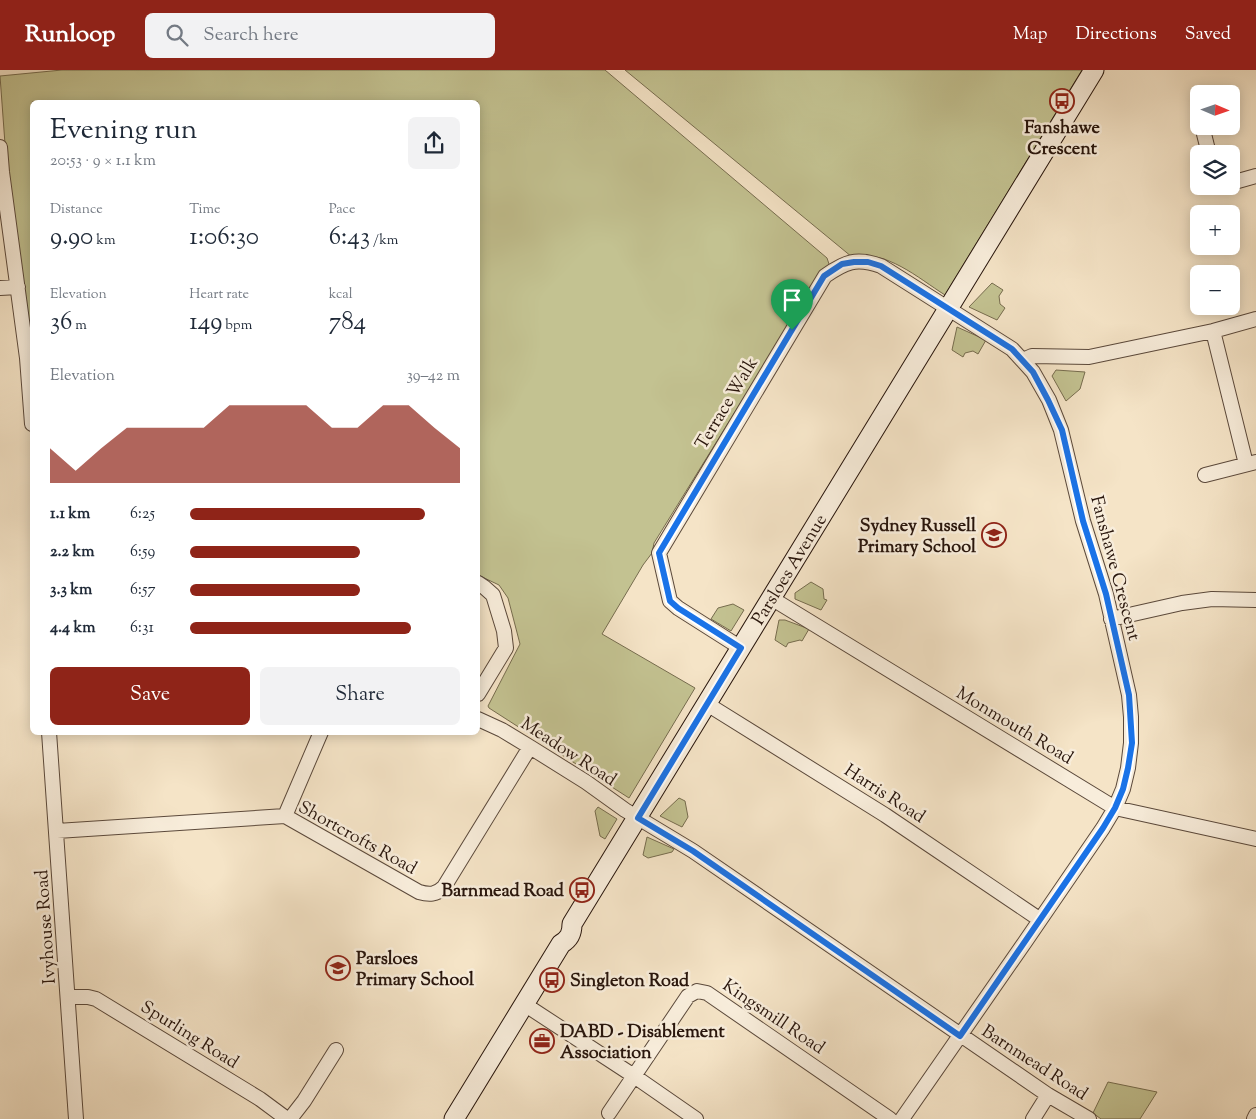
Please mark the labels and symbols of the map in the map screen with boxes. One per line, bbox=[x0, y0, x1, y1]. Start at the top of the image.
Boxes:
north arrow bbox=[1190, 85, 1240, 135]
bus stop icon: Fanshawe Crescent bbox=[1049, 88, 1075, 114]
place label: Fanshawe Crescent bbox=[1024, 116, 1100, 163]
pin bbox=[771, 279, 813, 330]
street label: Terrace Walk bbox=[690, 353, 766, 455]
street label: Fanshawe Crescent bbox=[1082, 493, 1146, 644]
street label: Parsloes Avenue bbox=[747, 510, 834, 631]
place label: Sydney Russell Primary School bbox=[858, 514, 977, 561]
school or university icon: Sydney Russell Primary School bbox=[981, 522, 1007, 548]
street label: Monmouth Road bbox=[950, 681, 1078, 772]
street label: Meadow Road bbox=[515, 712, 621, 793]
street label: Harris Road bbox=[838, 759, 930, 831]
street label: Shortcrofts Road bbox=[293, 795, 421, 882]
street label: Ivyhouse Road bbox=[30, 869, 64, 985]
bus stop icon: Barnmead Road bbox=[569, 877, 595, 903]
place label: Barnmead Road bbox=[442, 879, 565, 905]
place label: Parsloes Primary School bbox=[356, 947, 475, 994]
school or university icon: Parsloes Primary School bbox=[325, 955, 351, 981]
bus stop icon: Singleton Road bbox=[539, 967, 565, 993]
place label: Singleton Road bbox=[570, 969, 690, 995]
street label: Kingsmill Road bbox=[716, 974, 829, 1062]
street label: Spurling Road bbox=[135, 995, 243, 1076]
street label: Barnmead Road bbox=[976, 1019, 1092, 1108]
place label: DABD - Disablement Association bbox=[560, 1020, 725, 1067]
office icon: DABD - Disablement Association bbox=[529, 1028, 555, 1054]

